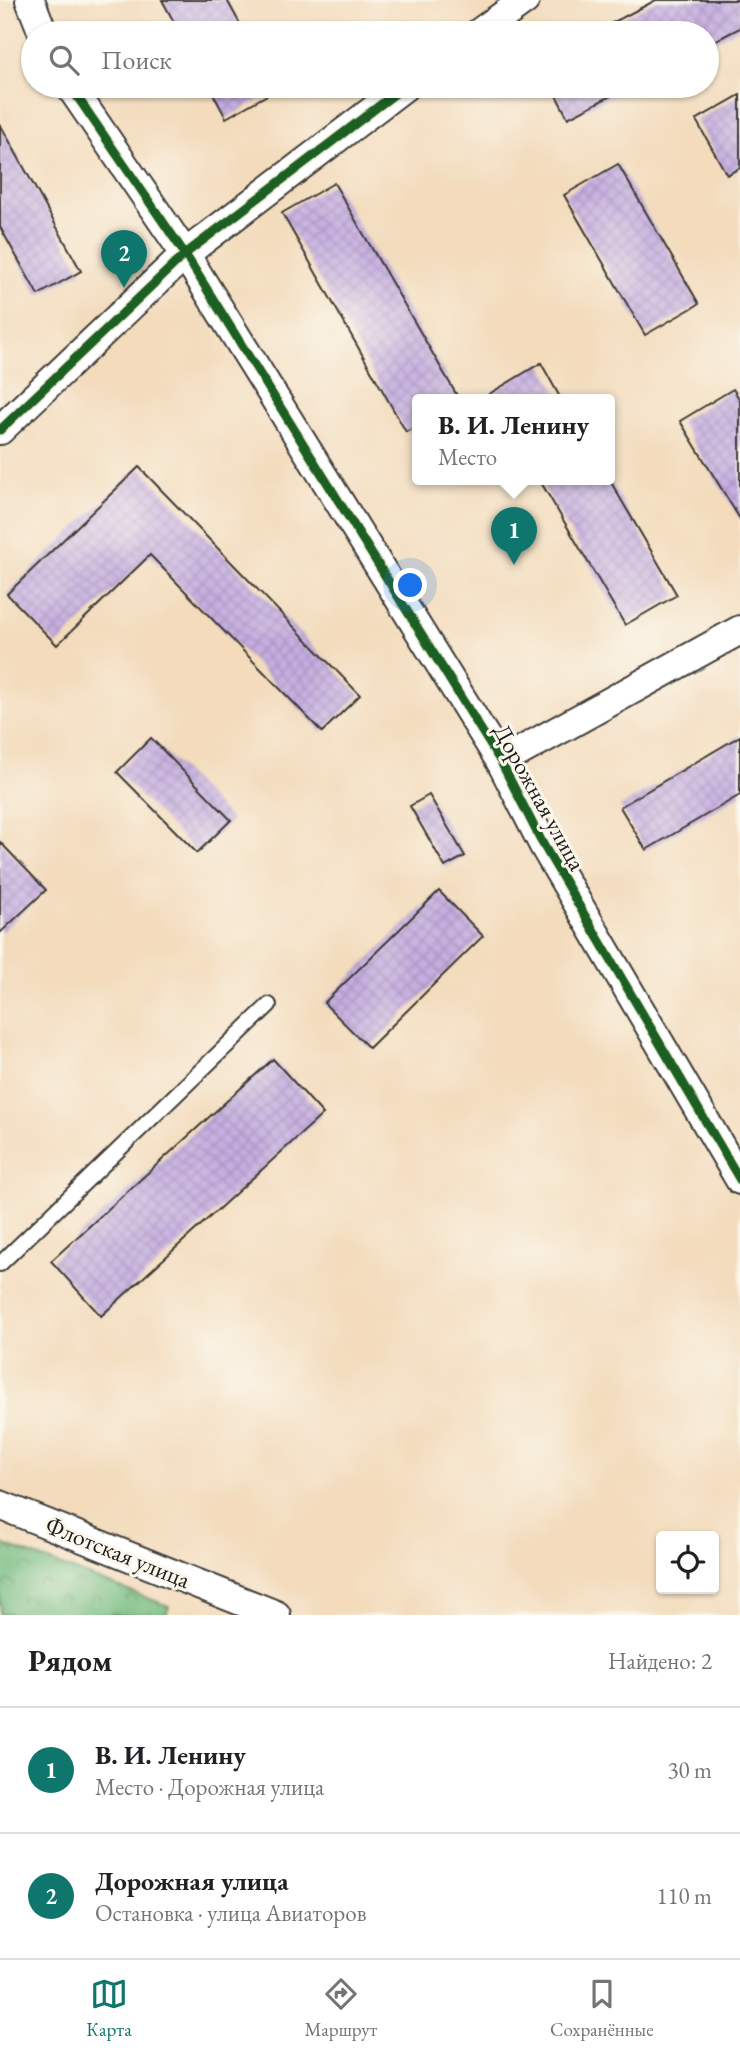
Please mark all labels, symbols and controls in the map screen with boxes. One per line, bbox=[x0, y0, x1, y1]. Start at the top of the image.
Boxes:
search box bbox=[21, 21, 719, 98]
icon: search bbox=[45, 41, 83, 79]
text: Поиск bbox=[101, 43, 172, 77]
pin: 2 bbox=[101, 230, 147, 288]
popup bbox=[412, 394, 615, 485]
text: В. И. Ленину bbox=[438, 408, 589, 442]
text: Место bbox=[438, 442, 497, 472]
pin: 1 bbox=[491, 507, 537, 565]
your location bbox=[393, 568, 427, 602]
street label: Дорожная улица bbox=[487, 718, 593, 876]
street label: Флотская улица bbox=[41, 1509, 195, 1595]
map controls bbox=[656, 1531, 719, 1594]
button: locate bbox=[656, 1531, 719, 1594]
text: Рядом bbox=[28, 1641, 112, 1680]
text: Найдено: 2 bbox=[608, 1646, 712, 1676]
text: В. И. Ленину bbox=[95, 1738, 246, 1772]
text: 1 bbox=[45, 1755, 57, 1785]
text: 30 m bbox=[667, 1755, 712, 1785]
text: Место · Дорожная улица bbox=[95, 1772, 324, 1802]
text: Дорожная улица bbox=[95, 1864, 289, 1898]
text: 2 bbox=[45, 1881, 57, 1911]
text: 110 m bbox=[656, 1881, 712, 1911]
text: Остановка · улица Авиаторов bbox=[95, 1898, 366, 1928]
tab: Карта bbox=[86, 1975, 132, 2042]
tab: Маршрут bbox=[304, 1975, 377, 2042]
tab: Сохранённые bbox=[550, 1975, 654, 2042]

